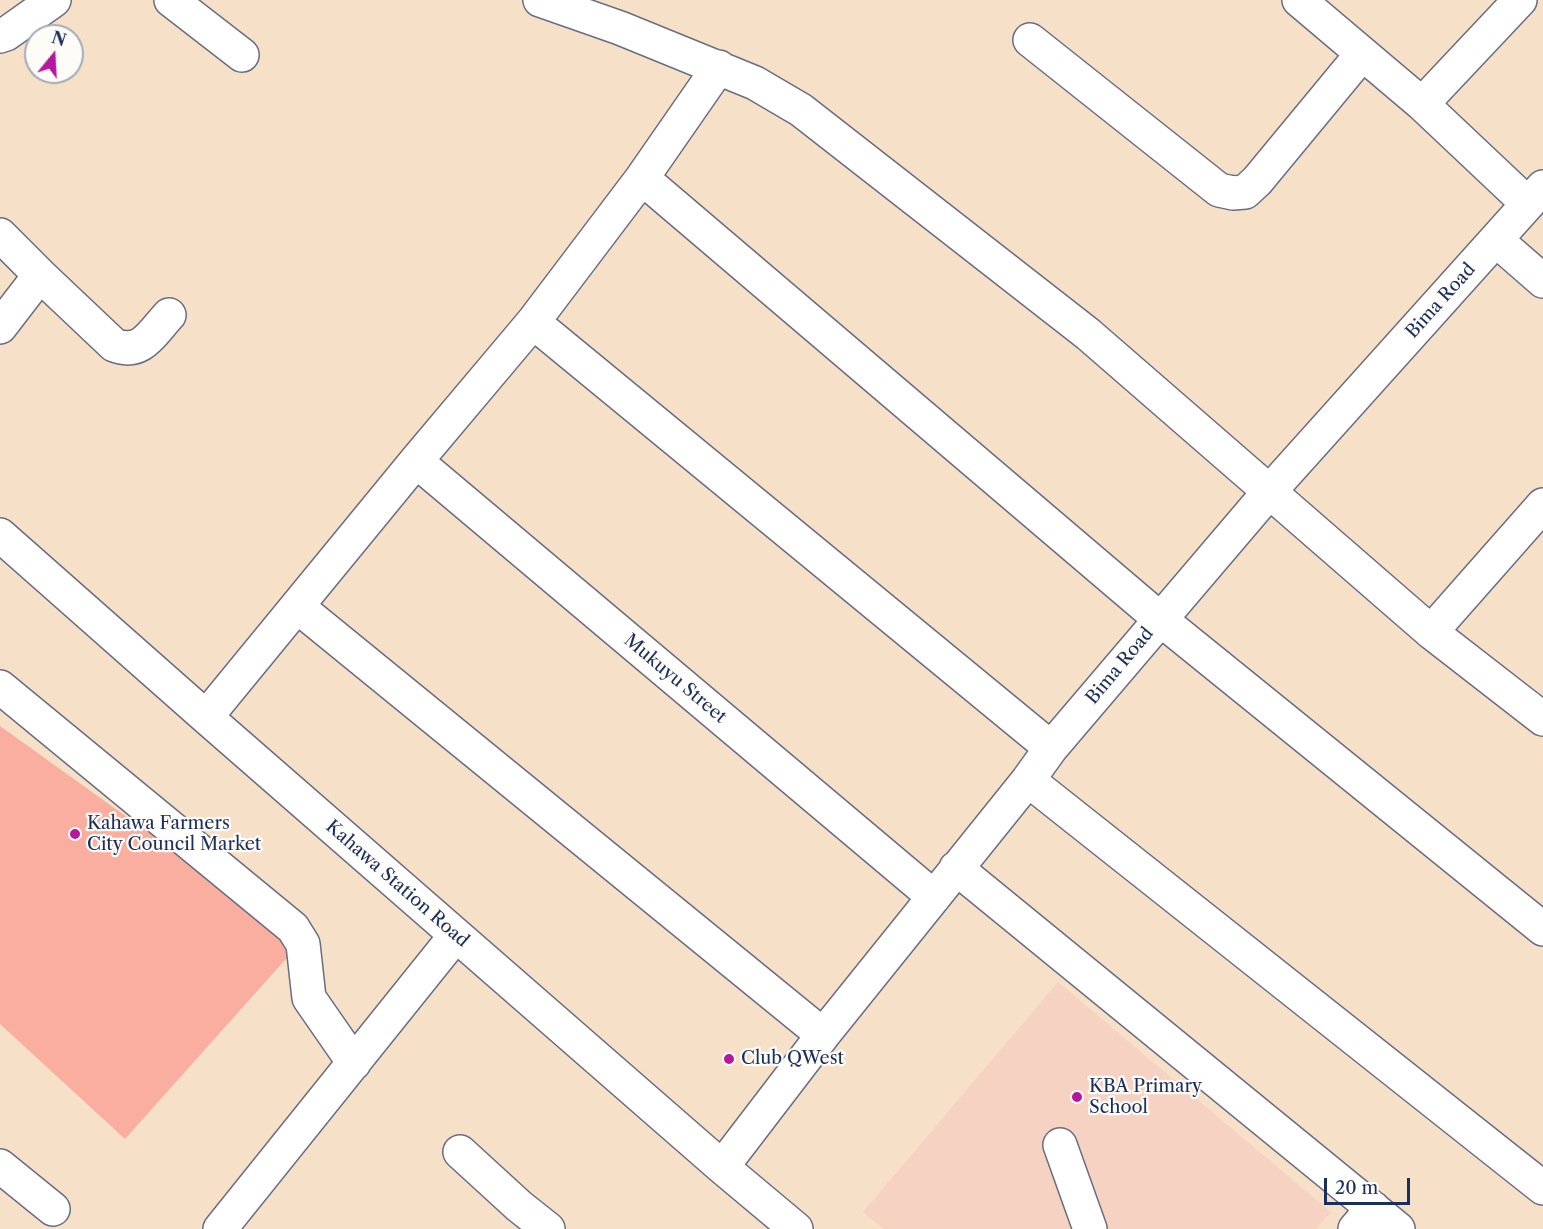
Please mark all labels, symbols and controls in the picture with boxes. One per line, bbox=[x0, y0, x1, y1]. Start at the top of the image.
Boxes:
north arrow bbox=[24, 24, 84, 84]
text: N bbox=[49, 27, 69, 50]
street label: Bima Road bbox=[1402, 259, 1480, 343]
street label: Bima Road bbox=[1082, 623, 1158, 709]
street label: Mukuyu Street bbox=[619, 630, 731, 728]
place label: Kahawa Farmers City Council Market bbox=[87, 813, 261, 856]
street label: Kahawa Station Road bbox=[321, 816, 473, 952]
marker: Kahawa Farmers City Council Market bbox=[68, 827, 82, 841]
place label: Club QWest bbox=[741, 1048, 844, 1070]
marker: Club QWest bbox=[722, 1052, 736, 1066]
place label: KBA Primary School bbox=[1089, 1076, 1202, 1118]
marker: KBA Primary School bbox=[1070, 1090, 1084, 1104]
scale bar bbox=[1327, 1166, 1412, 1204]
text: 20 m bbox=[1335, 1177, 1378, 1199]

